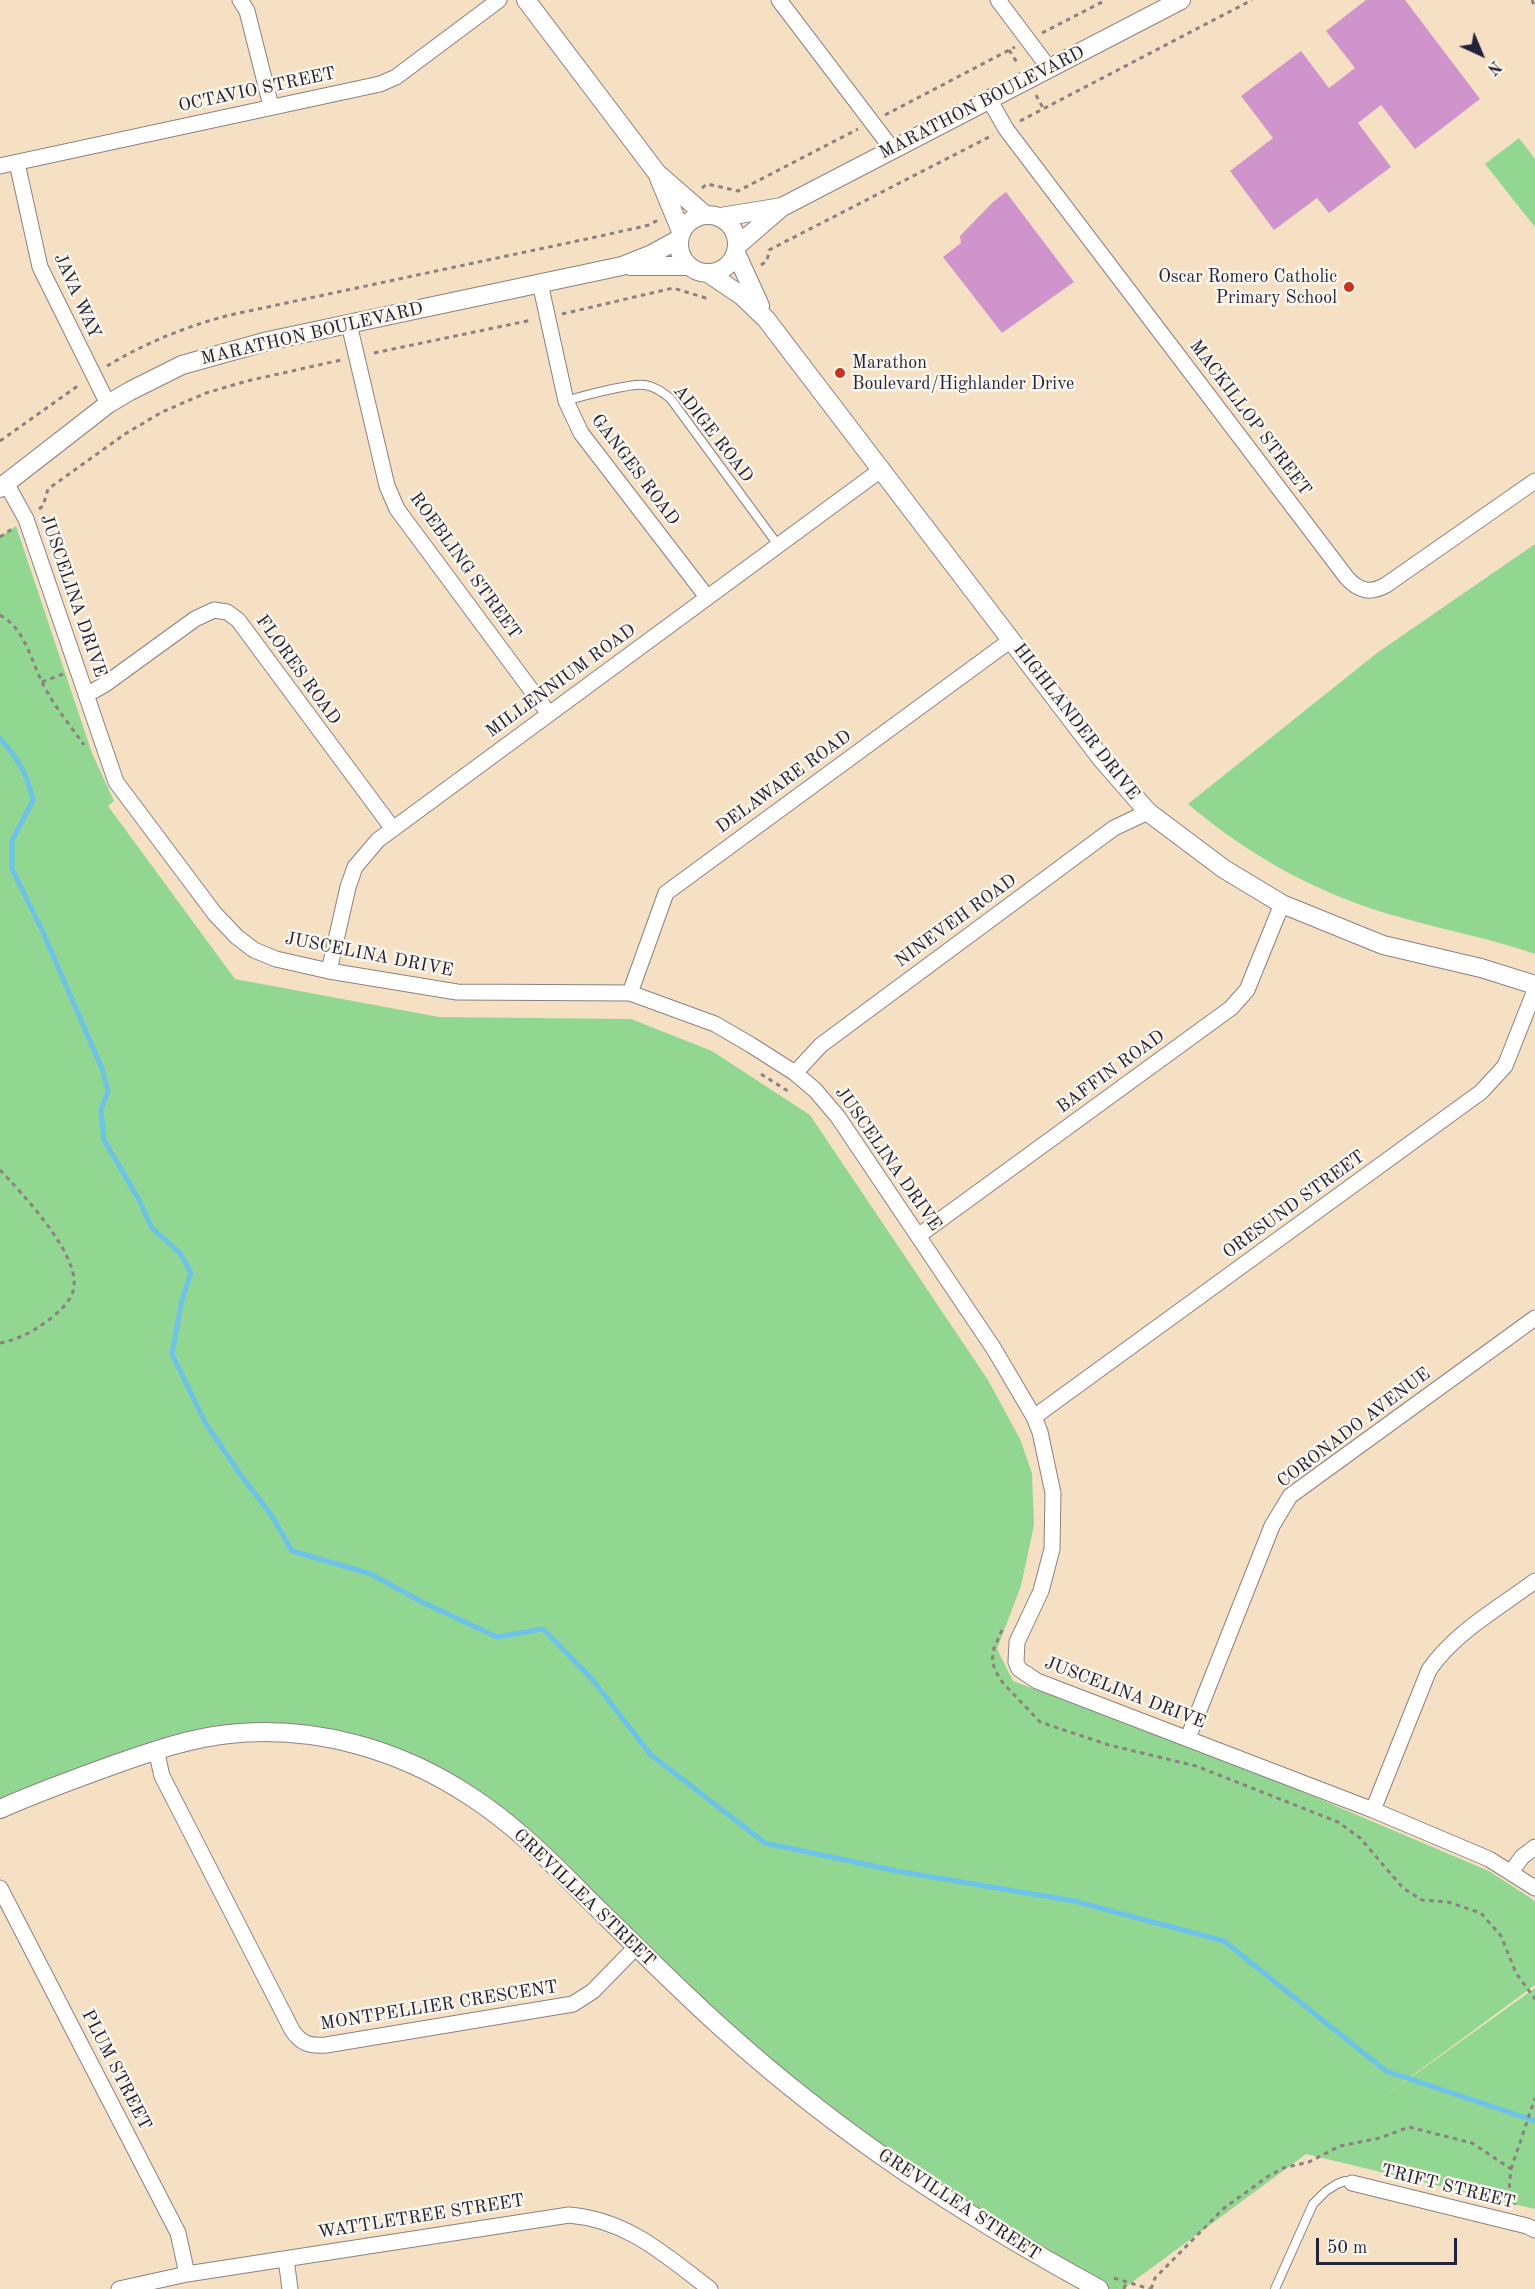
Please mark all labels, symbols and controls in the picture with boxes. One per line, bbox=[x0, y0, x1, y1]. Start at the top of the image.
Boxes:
north arrow bbox=[1451, 24, 1511, 84]
street label: MARATHON BOULEVARD bbox=[876, 42, 1088, 164]
text: N bbox=[1484, 57, 1503, 77]
street label: OCTAVIO STREET bbox=[176, 63, 338, 117]
street label: JAVA WAY bbox=[49, 250, 105, 342]
place label: Oscar Romero Catholic Primary School bbox=[1158, 266, 1337, 308]
marker: Oscar Romero Catholic Primary School bbox=[1342, 280, 1356, 294]
street label: MARATHON BOULEVARD bbox=[199, 298, 425, 370]
street label: MACKILLOP STREET bbox=[1184, 336, 1316, 500]
place label: Marathon Boulevard/Highlander Drive bbox=[852, 352, 1074, 394]
marker: Marathon Boulevard/Highlander Drive bbox=[833, 366, 847, 380]
street label: ADIGE ROAD bbox=[668, 381, 758, 487]
street label: GANGES ROAD bbox=[586, 410, 684, 530]
street label: ROEBLING STREET bbox=[405, 488, 525, 644]
street label: JUSCELINA DRIVE bbox=[35, 512, 111, 680]
street label: FLORES ROAD bbox=[251, 611, 345, 729]
street label: MILLENNIUM ROAD bbox=[482, 619, 640, 743]
street label: HIGHLANDER DRIVE bbox=[1008, 639, 1144, 805]
street label: DELAWARE ROAD bbox=[712, 726, 856, 838]
street label: NINEVEH ROAD bbox=[891, 870, 1021, 972]
street label: JUSCELINA DRIVE bbox=[283, 928, 455, 982]
street label: BAFFIN ROAD bbox=[1053, 1026, 1169, 1118]
street label: JUSCELINA DRIVE bbox=[830, 1083, 946, 1235]
street label: ORESUND STREET bbox=[1219, 1146, 1369, 1264]
street label: CORONADO AVENUE bbox=[1273, 1363, 1435, 1493]
street label: JUSCELINA DRIVE bbox=[1041, 1652, 1209, 1734]
street label: GREVILLEA STREET bbox=[508, 1825, 660, 1971]
street label: MONTPELLIER CRESCENT bbox=[319, 1977, 559, 2035]
street label: PLUM STREET bbox=[76, 2006, 156, 2134]
street label: GREVILLEA STREET bbox=[874, 2144, 1044, 2266]
street label: TRIFT STREET bbox=[1379, 2160, 1517, 2214]
street label: WATTLETREE STREET bbox=[316, 2190, 526, 2244]
scale bar bbox=[1319, 2226, 1460, 2264]
text: 50 m bbox=[1327, 2239, 1367, 2257]

